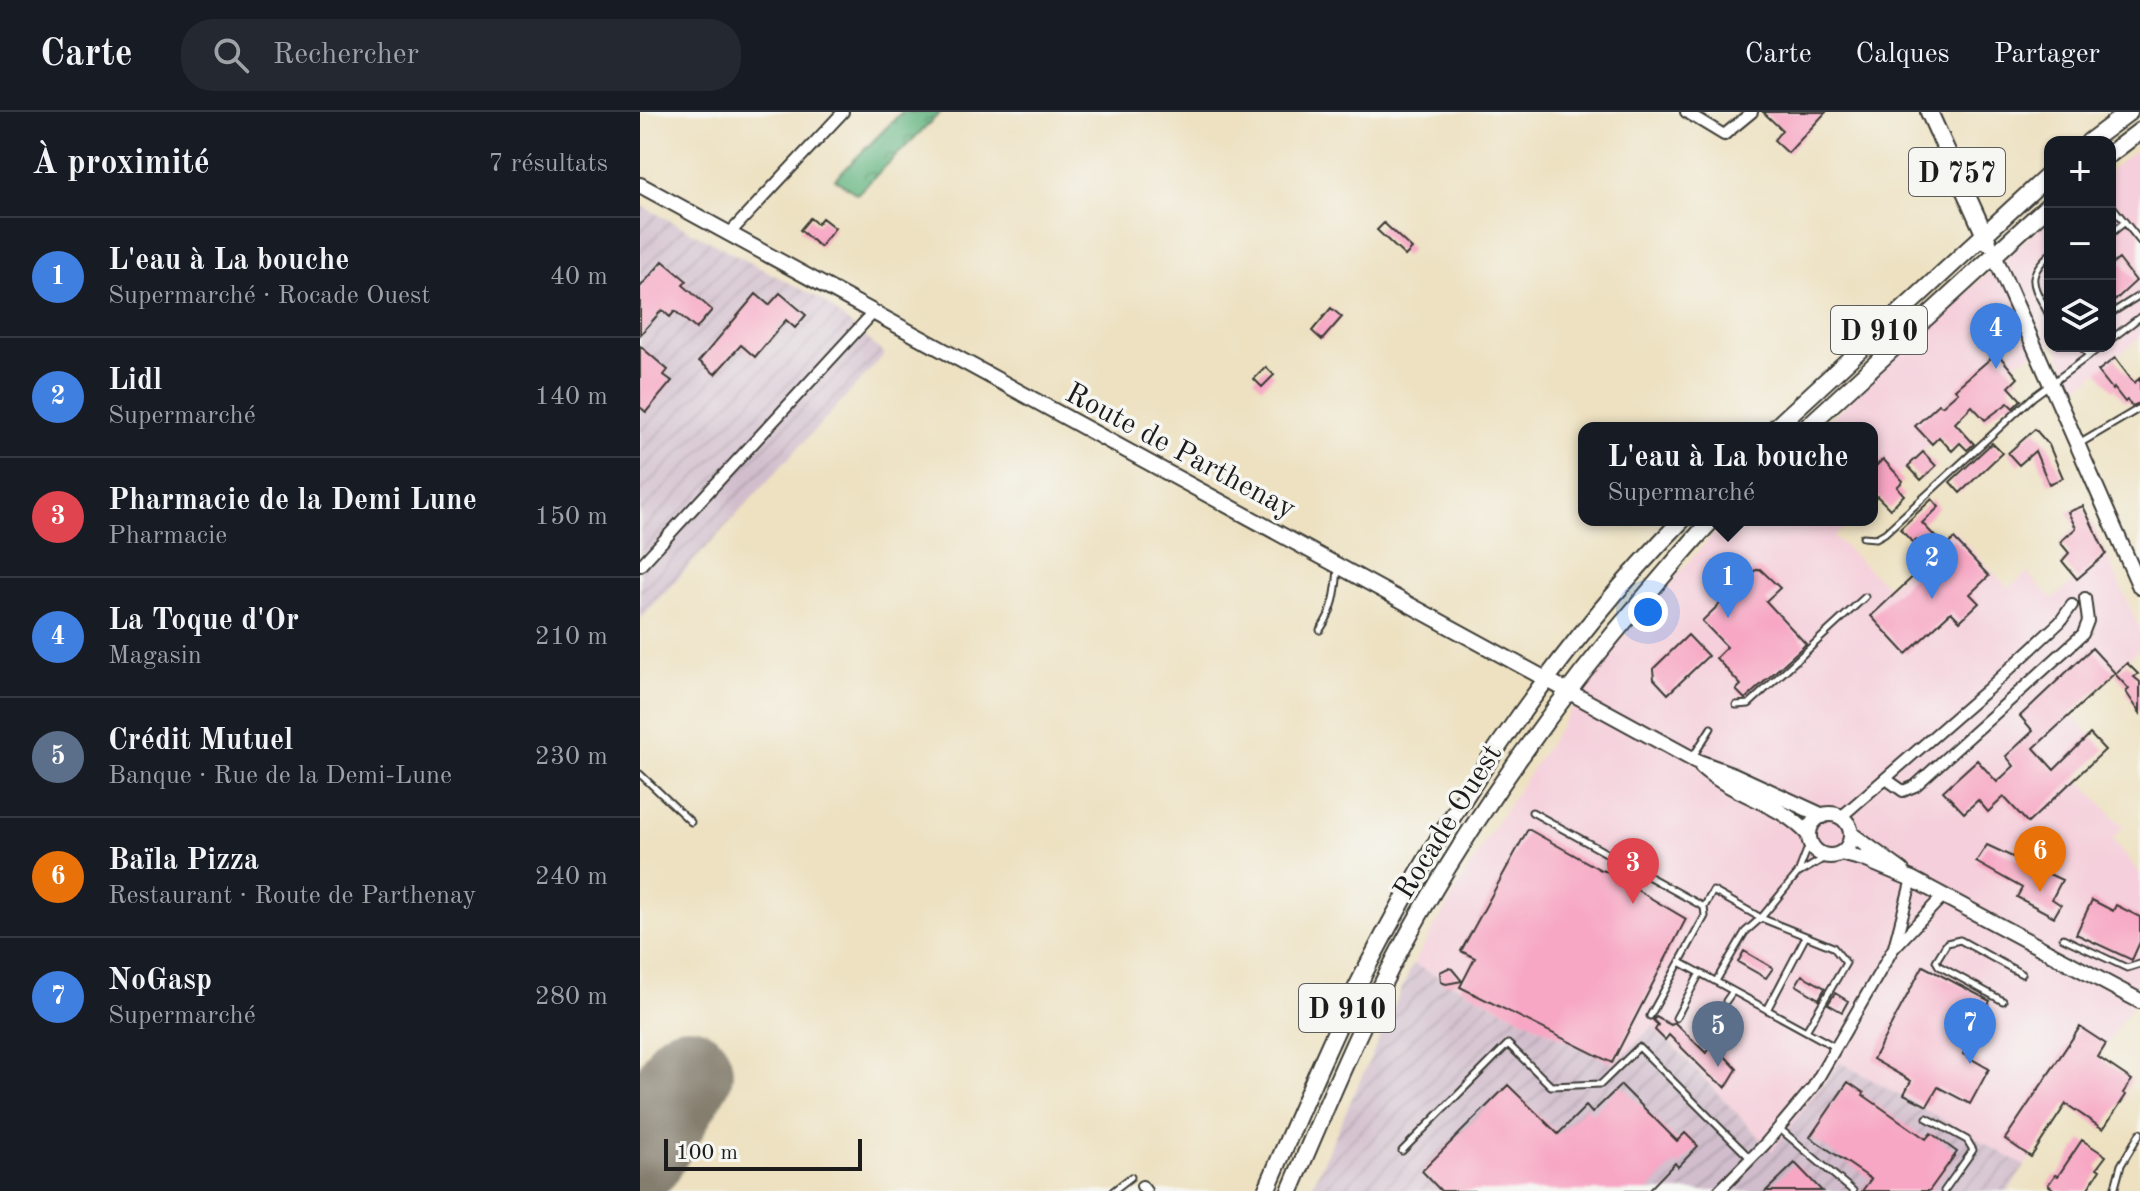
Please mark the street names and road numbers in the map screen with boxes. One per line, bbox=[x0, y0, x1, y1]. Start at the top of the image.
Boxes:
road number: D 757 bbox=[1909, 148, 2005, 196]
road number: D 910 bbox=[1831, 306, 1927, 354]
street label: Route de Parthenay bbox=[1060, 378, 1300, 525]
street label: Rocade Ouest bbox=[1389, 739, 1508, 905]
road number: D 910 bbox=[1299, 984, 1395, 1032]

